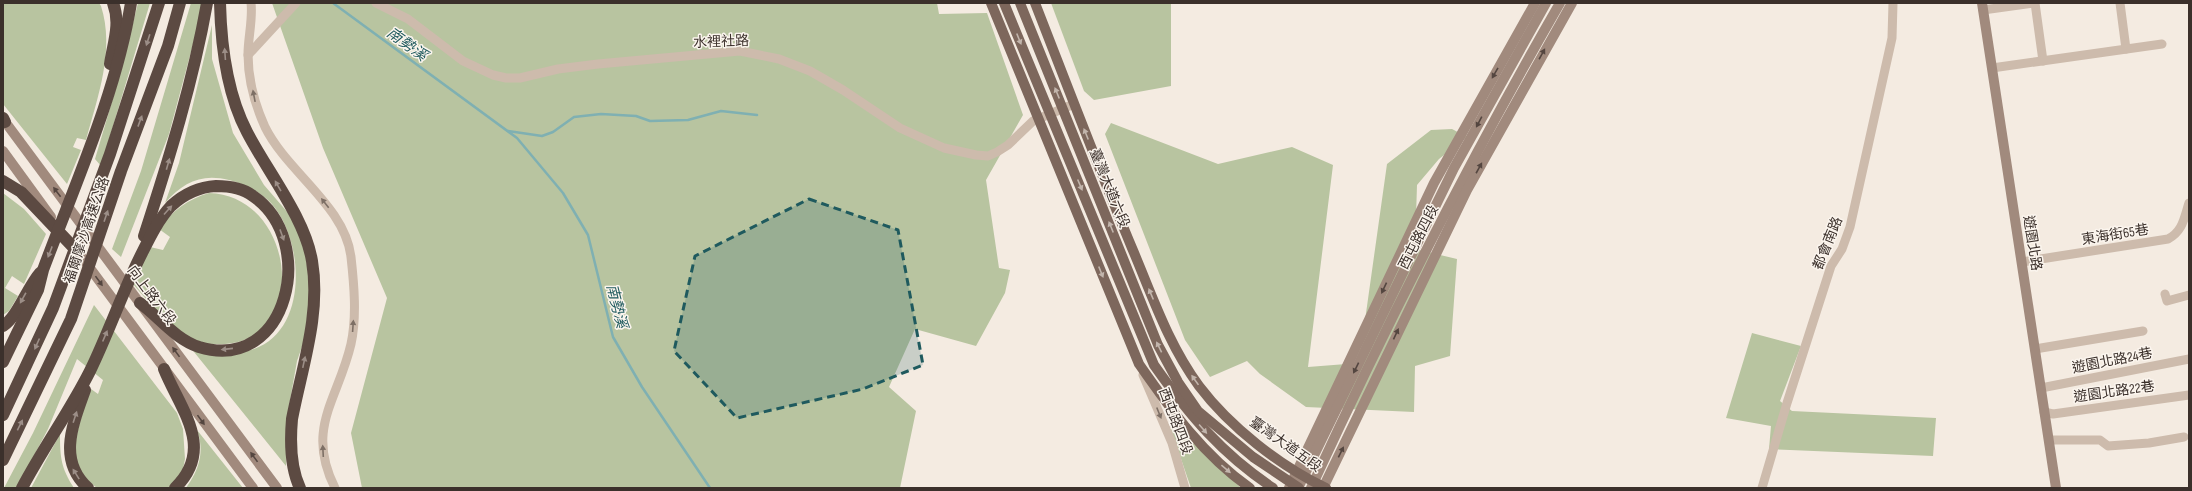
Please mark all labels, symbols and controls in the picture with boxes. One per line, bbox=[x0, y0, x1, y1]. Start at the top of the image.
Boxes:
water label: 南勢溪 bbox=[383, 23, 432, 66]
street label: 水裡社路 bbox=[693, 32, 749, 51]
one-way arrow bbox=[1016, 34, 1022, 45]
one-way arrow bbox=[144, 35, 150, 47]
one-way arrow bbox=[221, 48, 228, 60]
one-way arrow bbox=[1539, 49, 1546, 60]
one-way arrow bbox=[1491, 67, 1498, 79]
one-way arrow bbox=[1054, 87, 1060, 99]
one-way arrow bbox=[251, 90, 257, 102]
one-way arrow bbox=[137, 115, 143, 127]
one-way arrow bbox=[1476, 116, 1482, 128]
one-way arrow bbox=[1083, 128, 1089, 140]
street label: 臺灣大道六段 bbox=[1086, 146, 1133, 230]
one-way arrow bbox=[165, 157, 171, 169]
one-way arrow bbox=[1476, 162, 1483, 174]
street label: 福爾摩沙高速公路 bbox=[60, 174, 113, 286]
one-way arrow bbox=[274, 180, 281, 192]
one-way arrow bbox=[1077, 180, 1083, 192]
one-way arrow bbox=[53, 186, 61, 197]
one-way arrow bbox=[321, 198, 329, 209]
street label: 西屯路四段 bbox=[1395, 202, 1442, 272]
one-way arrow bbox=[163, 205, 173, 215]
one-way arrow bbox=[104, 209, 110, 221]
street label: 都會南路 bbox=[1809, 214, 1846, 272]
street label: 遊園北路 bbox=[2020, 214, 2045, 272]
one-way arrow bbox=[1107, 220, 1113, 232]
street label: 東海街65巷 bbox=[2080, 221, 2150, 248]
one-way arrow bbox=[279, 230, 285, 242]
one-way arrow bbox=[46, 246, 52, 258]
street label: 向上路六段 bbox=[124, 262, 179, 328]
one-way arrow bbox=[1099, 267, 1105, 279]
one-way arrow bbox=[95, 276, 103, 286]
water label: 南勢溪 bbox=[602, 282, 632, 332]
one-way arrow bbox=[1381, 283, 1387, 294]
one-way arrow bbox=[1148, 288, 1154, 299]
one-way arrow bbox=[19, 293, 26, 304]
one-way arrow bbox=[349, 320, 356, 332]
one-way arrow bbox=[1393, 329, 1399, 340]
one-way arrow bbox=[101, 330, 108, 342]
one-way arrow bbox=[34, 338, 40, 349]
one-way arrow bbox=[1156, 342, 1162, 353]
street label: 遊園北路24巷 bbox=[2070, 344, 2154, 377]
one-way arrow bbox=[221, 345, 233, 352]
one-way arrow bbox=[173, 347, 181, 357]
one-way arrow bbox=[301, 356, 307, 368]
one-way arrow bbox=[1353, 362, 1359, 374]
one-way arrow bbox=[1191, 375, 1199, 386]
street label: 遊園北路22巷 bbox=[2073, 377, 2156, 406]
street label: 西屯路四段 bbox=[1155, 385, 1196, 457]
one-way arrow bbox=[1156, 407, 1163, 419]
one-way arrow bbox=[72, 411, 78, 423]
street label: 臺灣大道五段 bbox=[1246, 413, 1325, 475]
one-way arrow bbox=[197, 414, 205, 425]
one-way arrow bbox=[17, 419, 23, 431]
one-way arrow bbox=[1198, 424, 1207, 435]
one-way arrow bbox=[320, 444, 326, 457]
one-way arrow bbox=[1338, 446, 1344, 458]
one-way arrow bbox=[250, 451, 258, 462]
one-way arrow bbox=[1220, 465, 1231, 474]
one-way arrow bbox=[72, 468, 80, 479]

